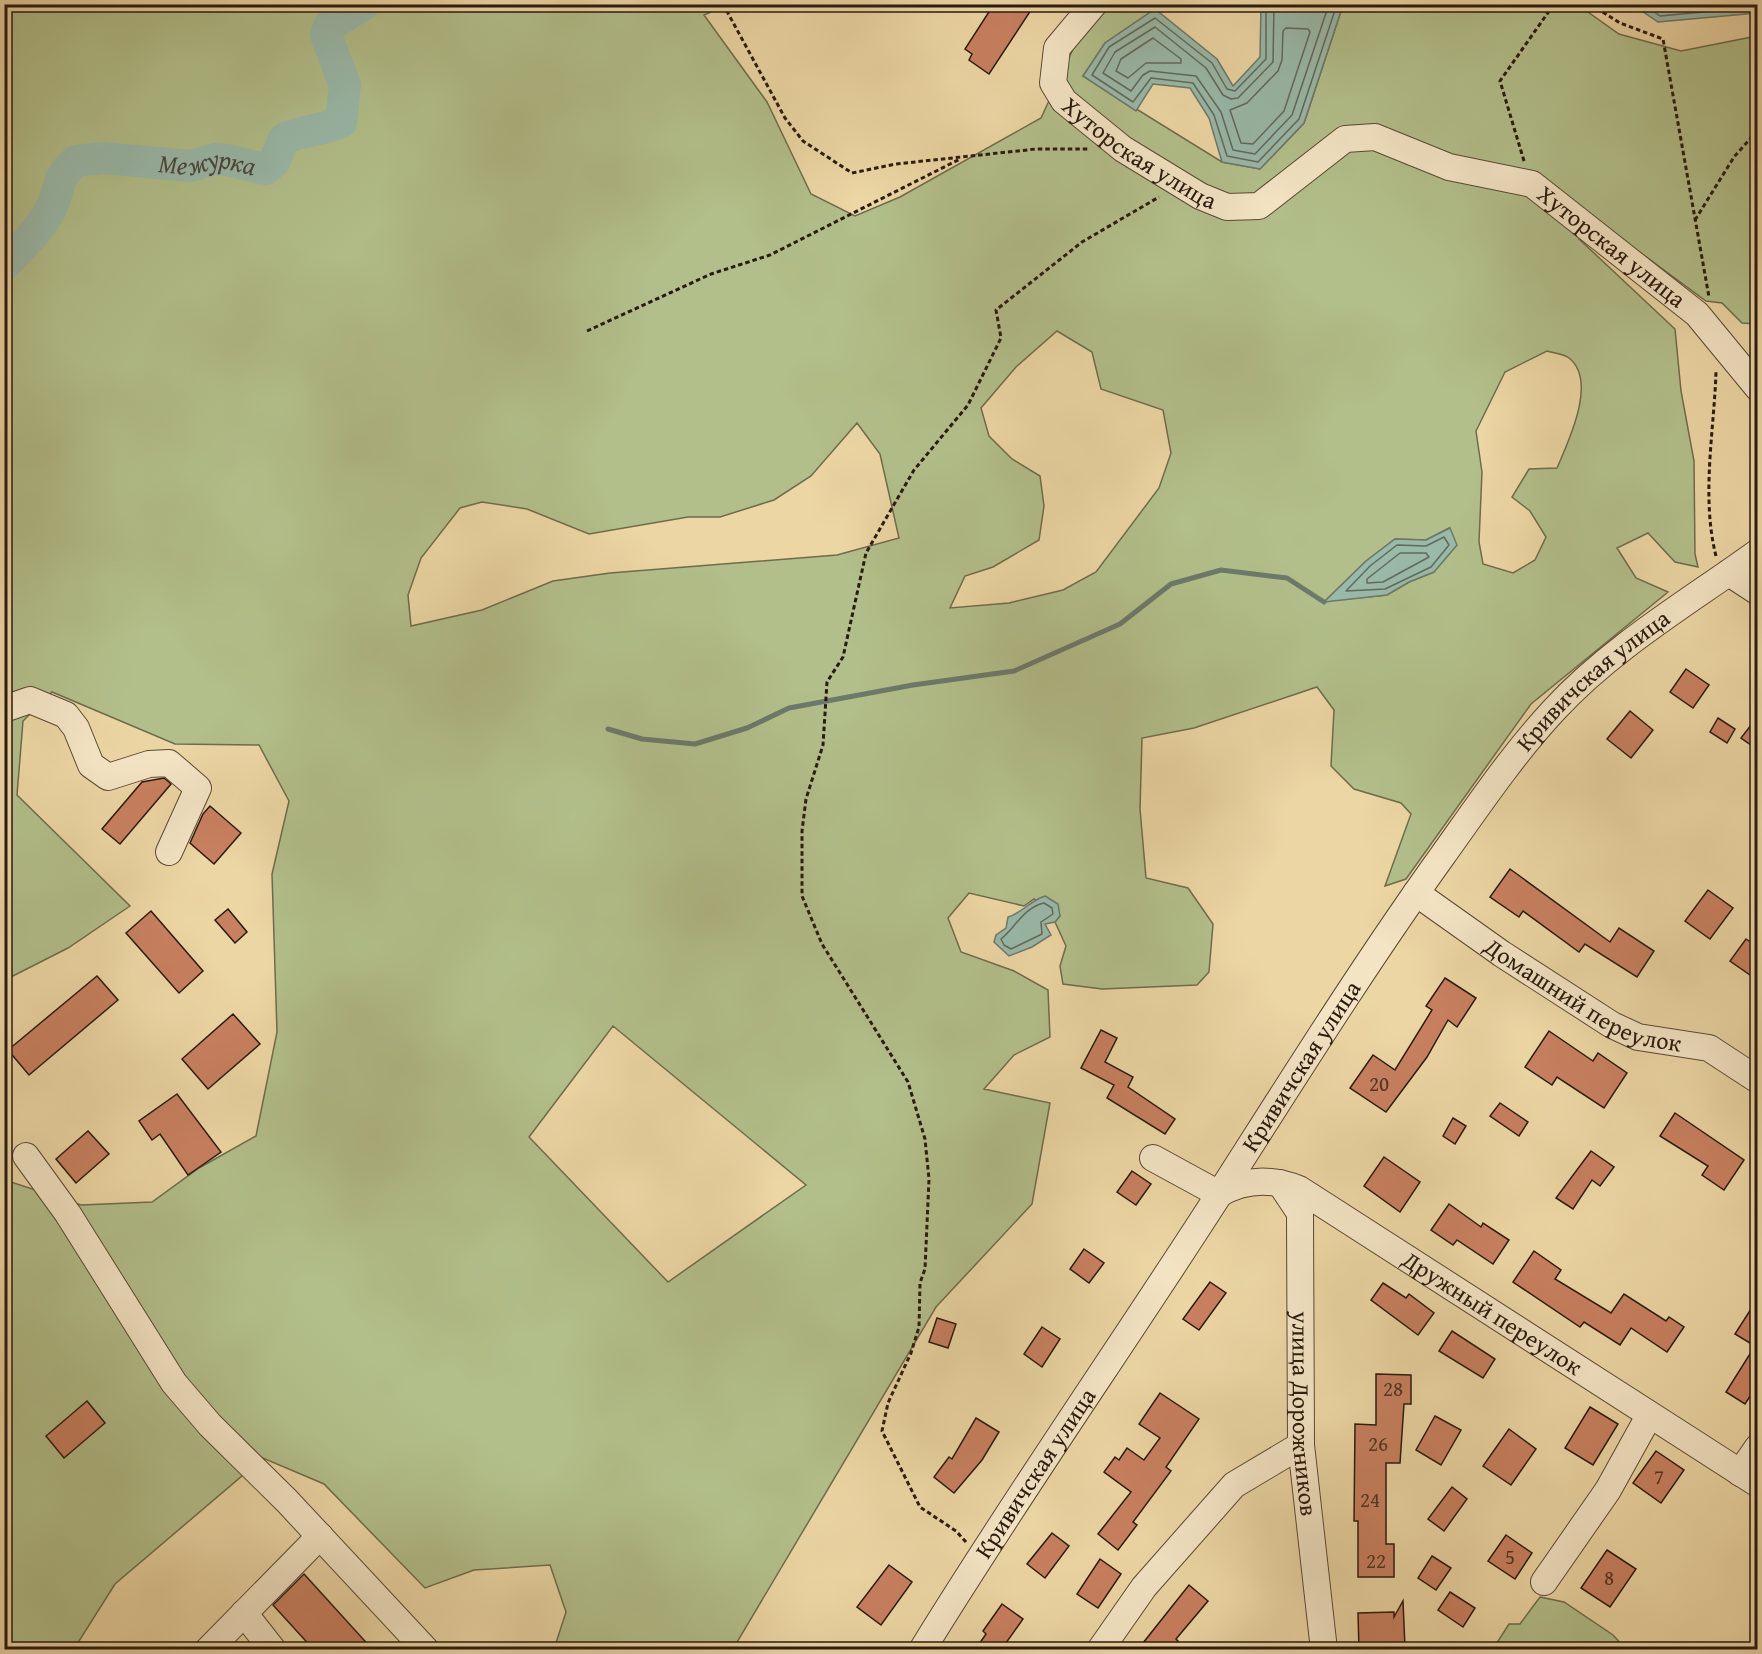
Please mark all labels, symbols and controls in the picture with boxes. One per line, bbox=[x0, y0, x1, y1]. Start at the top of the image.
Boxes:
street label: Хуторская улица bbox=[1055, 88, 1222, 218]
water label: Межурка bbox=[157, 139, 260, 186]
street label: Хуторская улица bbox=[1530, 176, 1694, 316]
street label: Кривичская улица bbox=[1507, 600, 1677, 759]
street label: Домашний переулок bbox=[1477, 928, 1684, 1061]
street label: Кривичская улица bbox=[1233, 973, 1369, 1159]
house number: 20 bbox=[1369, 1068, 1389, 1099]
street label: Дружный переулок bbox=[1395, 1241, 1590, 1384]
street label: улица Дорожников bbox=[1283, 1310, 1327, 1518]
house number: 28 bbox=[1383, 1373, 1403, 1404]
street label: Кривичская улица bbox=[966, 1380, 1104, 1565]
house number: 26 bbox=[1368, 1428, 1388, 1459]
house number: 7 bbox=[1654, 1461, 1664, 1492]
house number: 24 bbox=[1360, 1484, 1380, 1515]
house number: 5 bbox=[1505, 1541, 1515, 1572]
house number: 22 bbox=[1366, 1545, 1386, 1576]
house number: 8 bbox=[1604, 1562, 1614, 1593]

